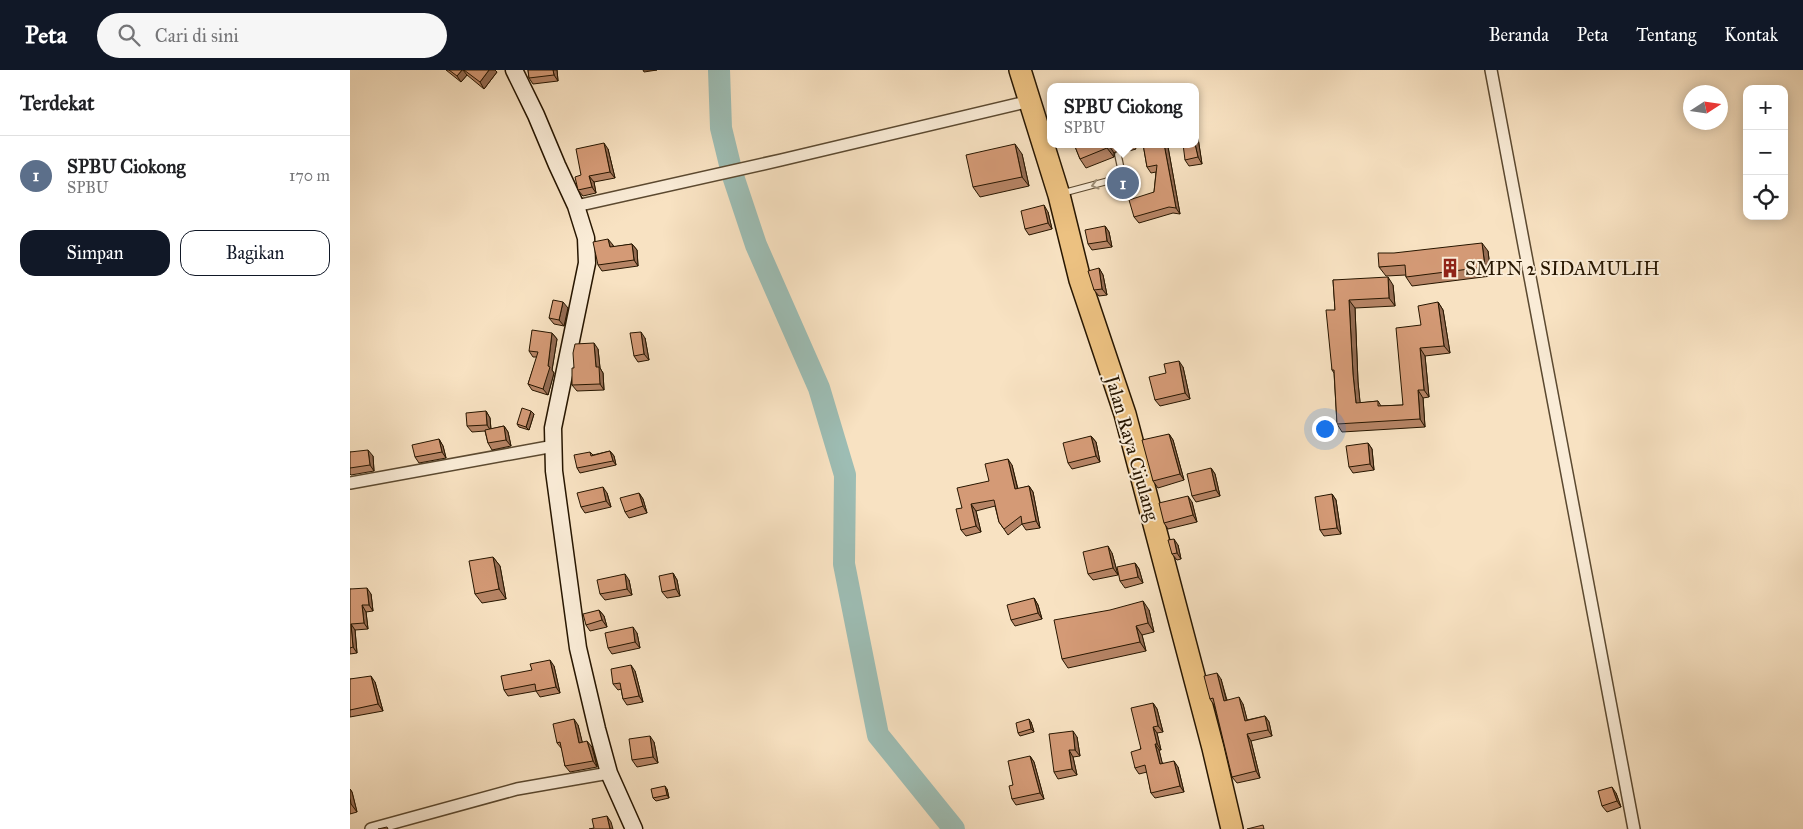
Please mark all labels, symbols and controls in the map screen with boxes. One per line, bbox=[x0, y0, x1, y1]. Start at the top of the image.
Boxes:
search box bbox=[97, 13, 447, 58]
text: Peta bbox=[25, 20, 67, 50]
icon: search bbox=[115, 21, 143, 49]
text: Cari di sini bbox=[155, 24, 239, 47]
text: Beranda bbox=[1489, 24, 1549, 46]
text: Peta bbox=[1577, 24, 1608, 46]
text: Tentang bbox=[1636, 24, 1696, 46]
text: Kontak bbox=[1724, 24, 1778, 46]
popup bbox=[1047, 83, 1199, 148]
north arrow bbox=[1683, 85, 1728, 130]
map controls bbox=[1743, 85, 1788, 220]
button: + bbox=[1743, 85, 1788, 130]
text: Terdekat bbox=[20, 90, 94, 116]
text: SPBU Ciokong bbox=[1064, 95, 1182, 118]
text: SPBU bbox=[1064, 118, 1105, 137]
button: − bbox=[1743, 130, 1788, 175]
text: SPBU Ciokong bbox=[67, 155, 185, 178]
pin: 1 bbox=[1107, 164, 1139, 202]
text: 1 bbox=[33, 166, 39, 185]
text: 170 m bbox=[289, 166, 330, 185]
button: locate bbox=[1743, 175, 1788, 220]
text: SPBU bbox=[67, 178, 108, 197]
one-way arrow bbox=[1090, 179, 1099, 190]
button: Simpan bbox=[20, 230, 170, 276]
button: Bagikan bbox=[180, 230, 330, 276]
building icon: SMPN 2 SIDAMULIH bbox=[1439, 257, 1461, 279]
place label: SMPN 2 SIDAMULIH bbox=[1465, 257, 1660, 280]
street label: Jalan Raya Cijulang bbox=[1099, 371, 1164, 524]
your location bbox=[1312, 416, 1338, 442]

